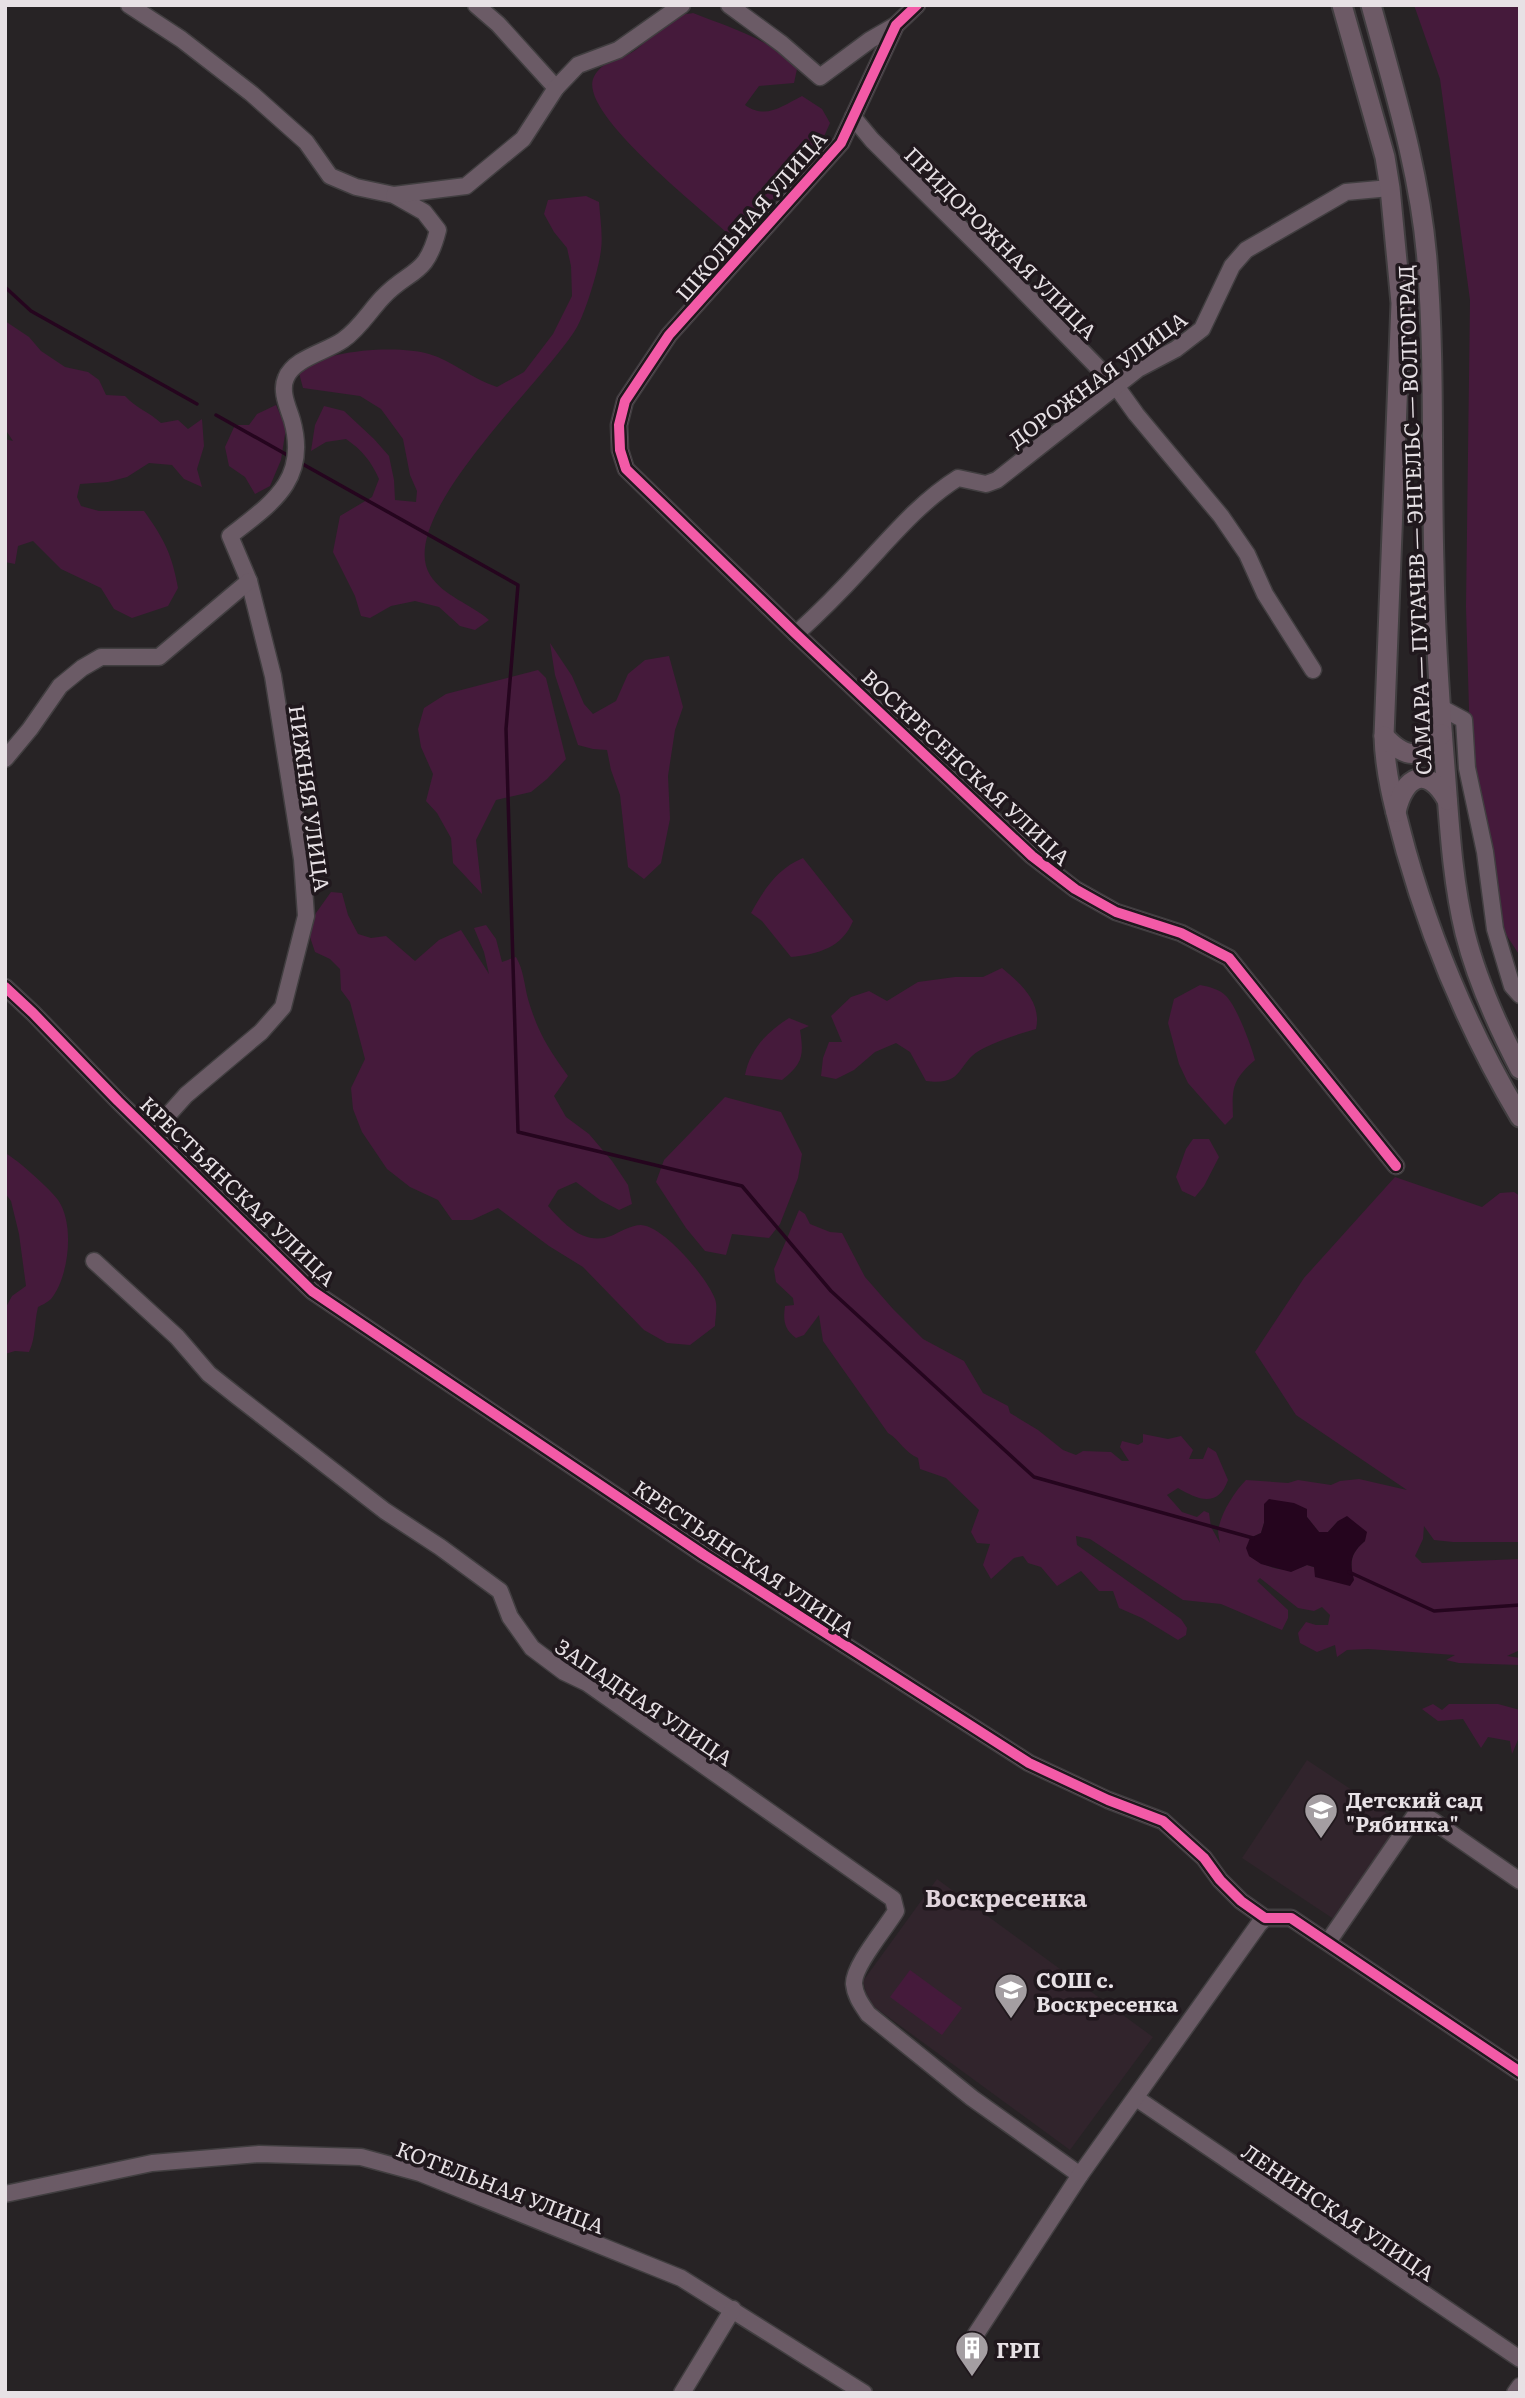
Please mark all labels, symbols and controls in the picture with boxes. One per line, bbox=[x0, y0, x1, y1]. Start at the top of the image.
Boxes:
street label: ШКОЛЬНАЯ УЛИЦА bbox=[667, 123, 833, 307]
street label: ПРИДОРОЖНАЯ УЛИЦА bbox=[899, 139, 1106, 346]
street label: САМАРА — ПУГАЧЕВ — ЭНГЕЛЬС — ВОЛГОГРАД bbox=[1389, 264, 1437, 776]
street label: ДОРОЖНАЯ УЛИЦА bbox=[1001, 302, 1193, 453]
street label: ВОСКРЕСЕНСКАЯ УЛИЦА bbox=[856, 661, 1079, 872]
street label: НИЖНЯЯ УЛИЦА bbox=[283, 703, 340, 894]
street label: КРЕСТЬЯНСКАЯ УЛИЦА bbox=[134, 1088, 344, 1292]
street label: КРЕСТЬЯНСКАЯ УЛИЦА bbox=[628, 1471, 863, 1643]
street label: ЗАПАДНАЯ УЛИЦА bbox=[550, 1630, 740, 1772]
place label: Детский сад "Рябинка" bbox=[1346, 1783, 1483, 1838]
school or university icon: Детский сад "Рябинка" bbox=[1302, 1791, 1340, 1840]
district label: Воскресенка bbox=[925, 1879, 1087, 1914]
place label: СОШ с. Воскресенка bbox=[1036, 1963, 1179, 2018]
school or university icon: СОШ с. Воскресенка bbox=[992, 1971, 1030, 2020]
street label: КОТЕЛЬНАЯ УЛИЦА bbox=[392, 2132, 610, 2240]
street label: ЛЕНИНСКАЯ УЛИЦА bbox=[1236, 2135, 1442, 2288]
building icon: ГРП bbox=[953, 2329, 991, 2378]
place label: ГРП bbox=[996, 2333, 1041, 2364]

